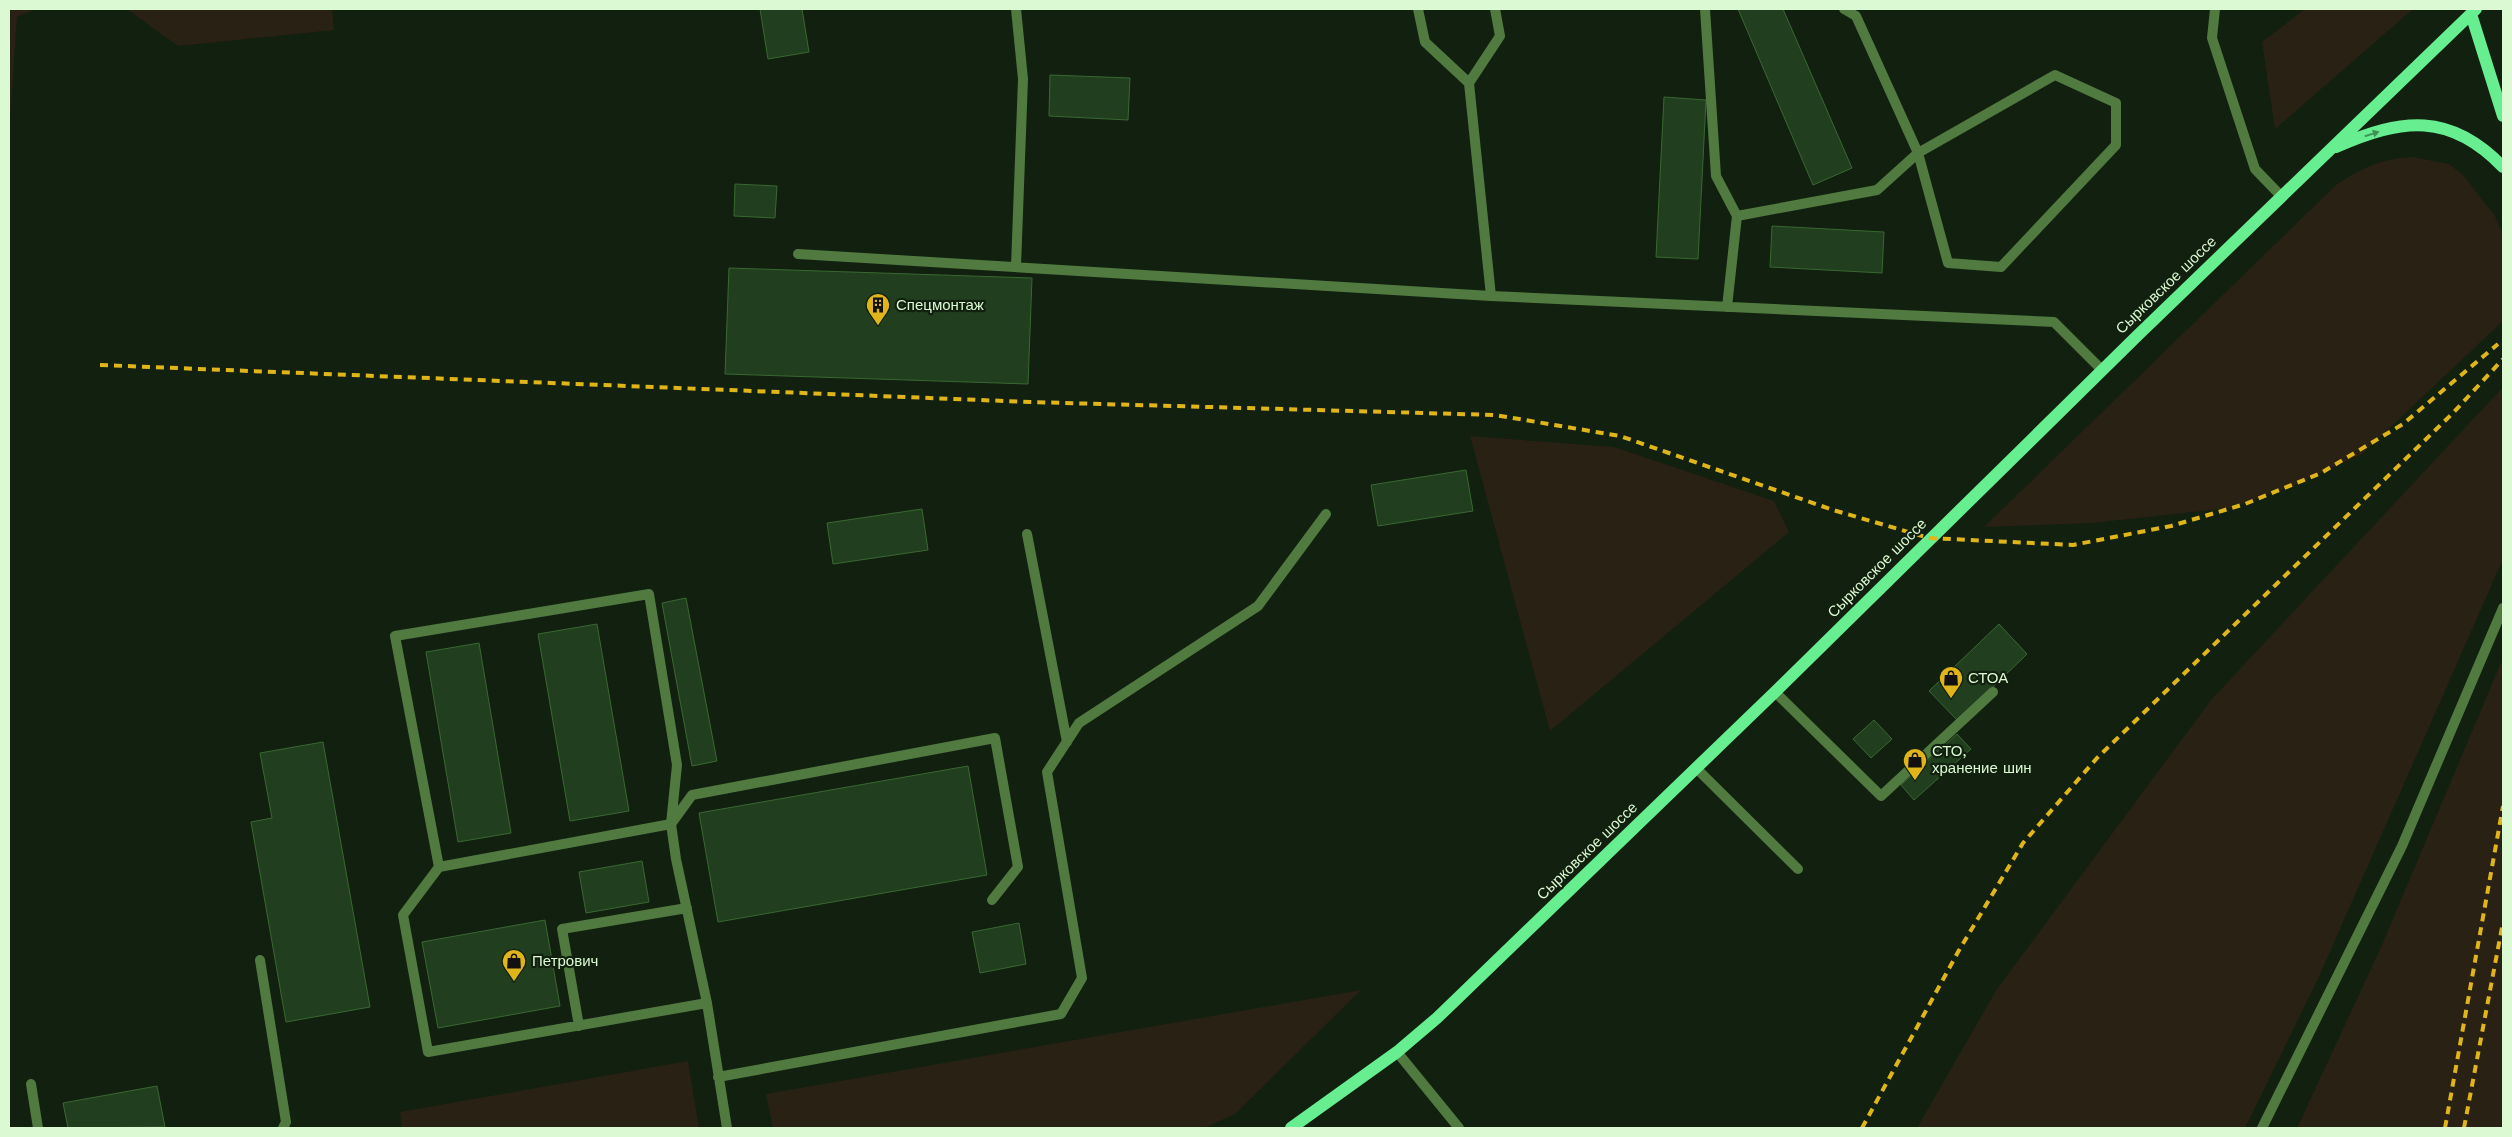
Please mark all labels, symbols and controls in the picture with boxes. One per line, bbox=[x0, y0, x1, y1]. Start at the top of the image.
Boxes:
one-way arrow bbox=[2365, 130, 2380, 138]
street label: Сырковское шоссе bbox=[2112, 232, 2220, 338]
building icon: Спецмонтаж bbox=[865, 292, 891, 326]
place label: Спецмонтаж bbox=[896, 296, 984, 314]
street label: Сырковское шоссе bbox=[1824, 515, 1930, 621]
shop icon: СТОА bbox=[1938, 665, 1964, 699]
place label: СТОА bbox=[1968, 669, 2008, 687]
place label: СТО, хранение шин bbox=[1932, 742, 2032, 777]
shop icon: СТО, хранение шин bbox=[1902, 747, 1928, 781]
street label: Сырковское шоссе bbox=[1533, 798, 1641, 904]
shop icon: Петрович bbox=[501, 948, 527, 982]
place label: Петрович bbox=[532, 952, 598, 970]

